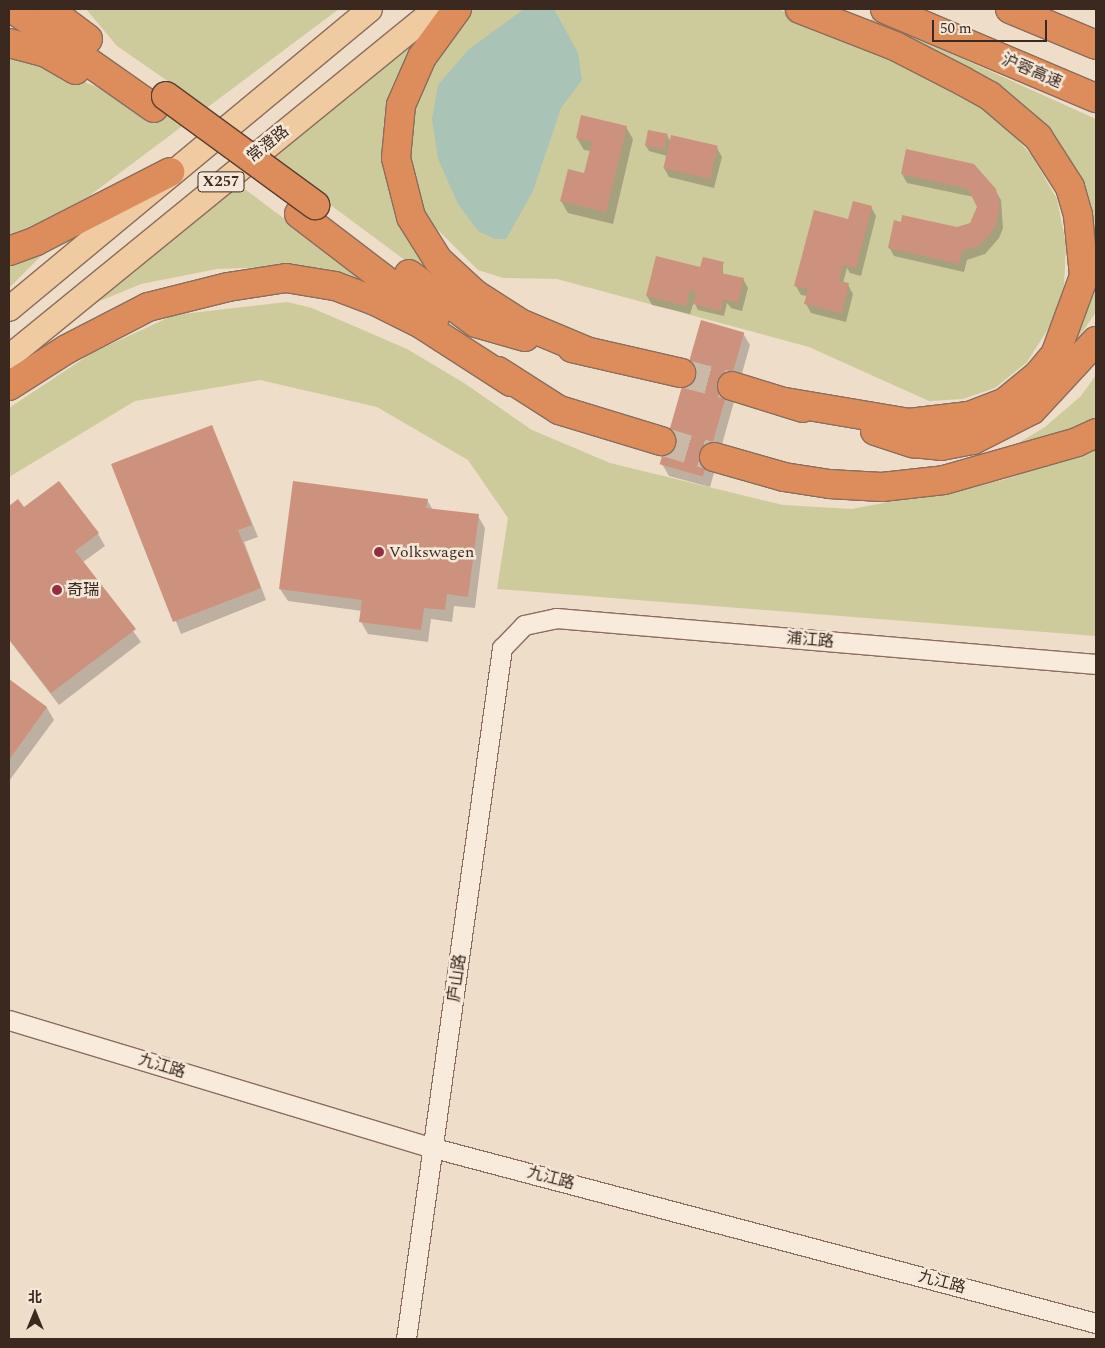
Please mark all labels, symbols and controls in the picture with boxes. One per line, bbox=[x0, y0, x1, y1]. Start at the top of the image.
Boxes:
scale bar bbox=[935, 10, 1050, 42]
text: 50 m bbox=[940, 17, 972, 40]
street label: 沪蓉高速 bbox=[999, 50, 1065, 92]
street label: 常澄路 bbox=[243, 121, 293, 167]
road number: X257 bbox=[197, 170, 245, 194]
place label: Volkswagen bbox=[389, 542, 474, 562]
marker: Volkswagen bbox=[373, 546, 385, 558]
place label: 奇瑞 bbox=[67, 580, 99, 600]
marker: 奇瑞 bbox=[51, 584, 63, 596]
street label: 浦江路 bbox=[785, 628, 835, 652]
street label: 庐山路 bbox=[444, 953, 470, 1003]
street label: 九江路 bbox=[136, 1050, 188, 1082]
street label: 九江路 bbox=[525, 1163, 577, 1193]
street label: 九江路 bbox=[916, 1267, 968, 1297]
text: 北 bbox=[28, 1287, 42, 1308]
north arrow bbox=[10, 1288, 60, 1338]

